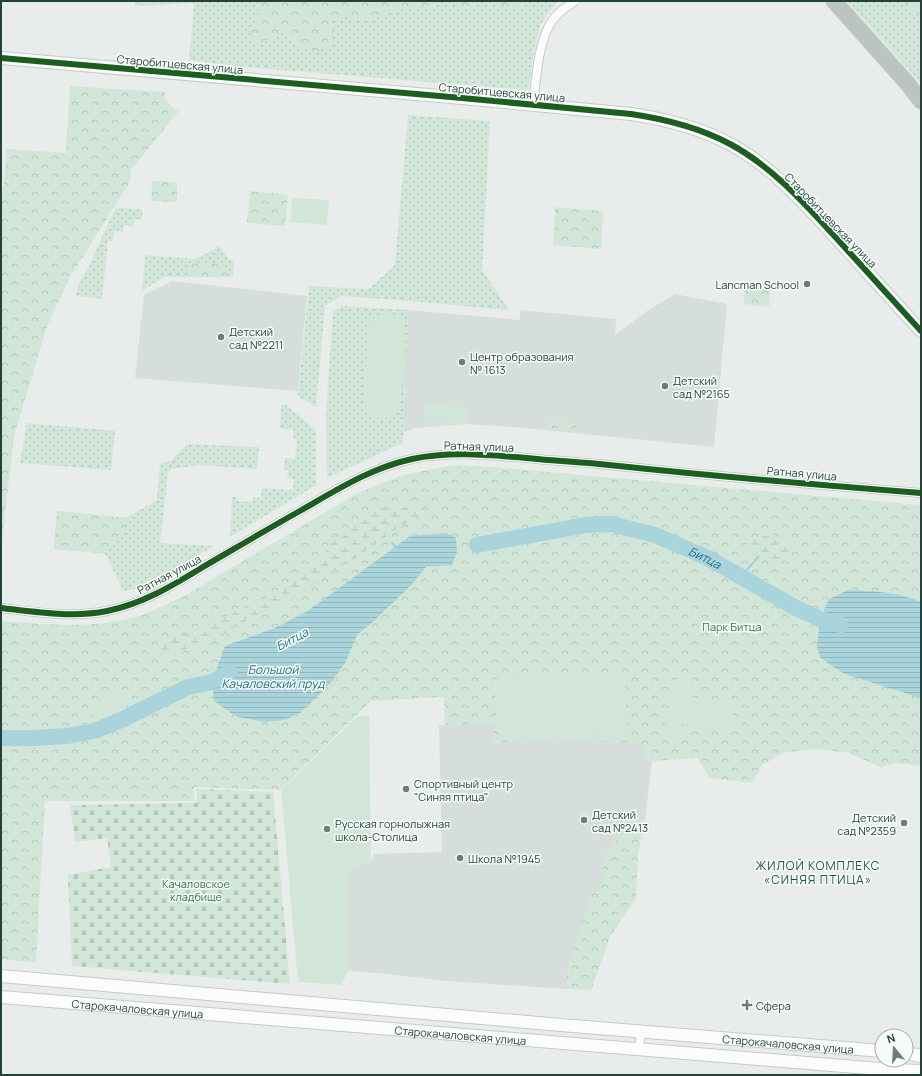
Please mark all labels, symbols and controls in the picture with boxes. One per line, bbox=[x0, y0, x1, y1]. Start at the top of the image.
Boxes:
street label: Старобитцевская улица bbox=[116, 51, 244, 77]
street label: Старобитцевская улица bbox=[438, 79, 566, 105]
street label: Старобитцевская улица bbox=[782, 169, 880, 271]
place label: Lancman School bbox=[716, 277, 799, 292]
marker: Lancman School bbox=[802, 279, 812, 289]
place label: Детский сад №2211 bbox=[229, 324, 283, 352]
marker: Детский сад №2211 bbox=[216, 332, 226, 342]
place label: Центр образования № 1613 bbox=[470, 349, 574, 377]
marker: Центр образования № 1613 bbox=[457, 357, 467, 367]
place label: Детский сад №2165 bbox=[673, 373, 730, 401]
marker: Детский сад №2165 bbox=[660, 381, 670, 391]
street label: Ратная улица bbox=[444, 437, 514, 455]
street label: Ратная улица bbox=[766, 462, 838, 484]
water label: Битца bbox=[686, 542, 726, 573]
street label: Ратная улица bbox=[134, 551, 204, 597]
park label: Парк Битца bbox=[702, 619, 762, 634]
water label: Битца bbox=[273, 623, 312, 655]
water label: Большой Качаловский пруд bbox=[221, 661, 325, 692]
place label: Спортивный центр "Синяя птица" bbox=[414, 776, 513, 804]
marker: Спортивный центр "Синяя птица" bbox=[401, 784, 411, 794]
place label: Детский сад №2413 bbox=[592, 807, 648, 835]
place label: Детский сад №2359 bbox=[837, 810, 896, 838]
marker: Детский сад №2413 bbox=[579, 815, 589, 825]
place label: Русская горнолыжная школа-Столица bbox=[335, 816, 450, 844]
marker: Детский сад №2359 bbox=[899, 818, 909, 828]
marker: Русская горнолыжная школа-Столица bbox=[322, 824, 332, 834]
place label: Школа №1945 bbox=[468, 851, 541, 866]
marker: Школа №1945 bbox=[455, 853, 465, 863]
district label: ЖИЛОЙ КОМПЛЕКС «СИНЯЯ ПТИЦА» bbox=[756, 857, 880, 888]
park label: Качаловское кладбище bbox=[162, 876, 230, 904]
street label: Старокачаловская улица bbox=[71, 995, 204, 1021]
place label: Сфера bbox=[756, 998, 791, 1013]
marker: Сфера bbox=[741, 999, 753, 1011]
street label: Старокачаловская улица bbox=[394, 1022, 527, 1048]
north arrow bbox=[874, 1028, 914, 1068]
text: N bbox=[885, 1030, 897, 1046]
street label: Старокачаловская улица bbox=[722, 1031, 854, 1056]

